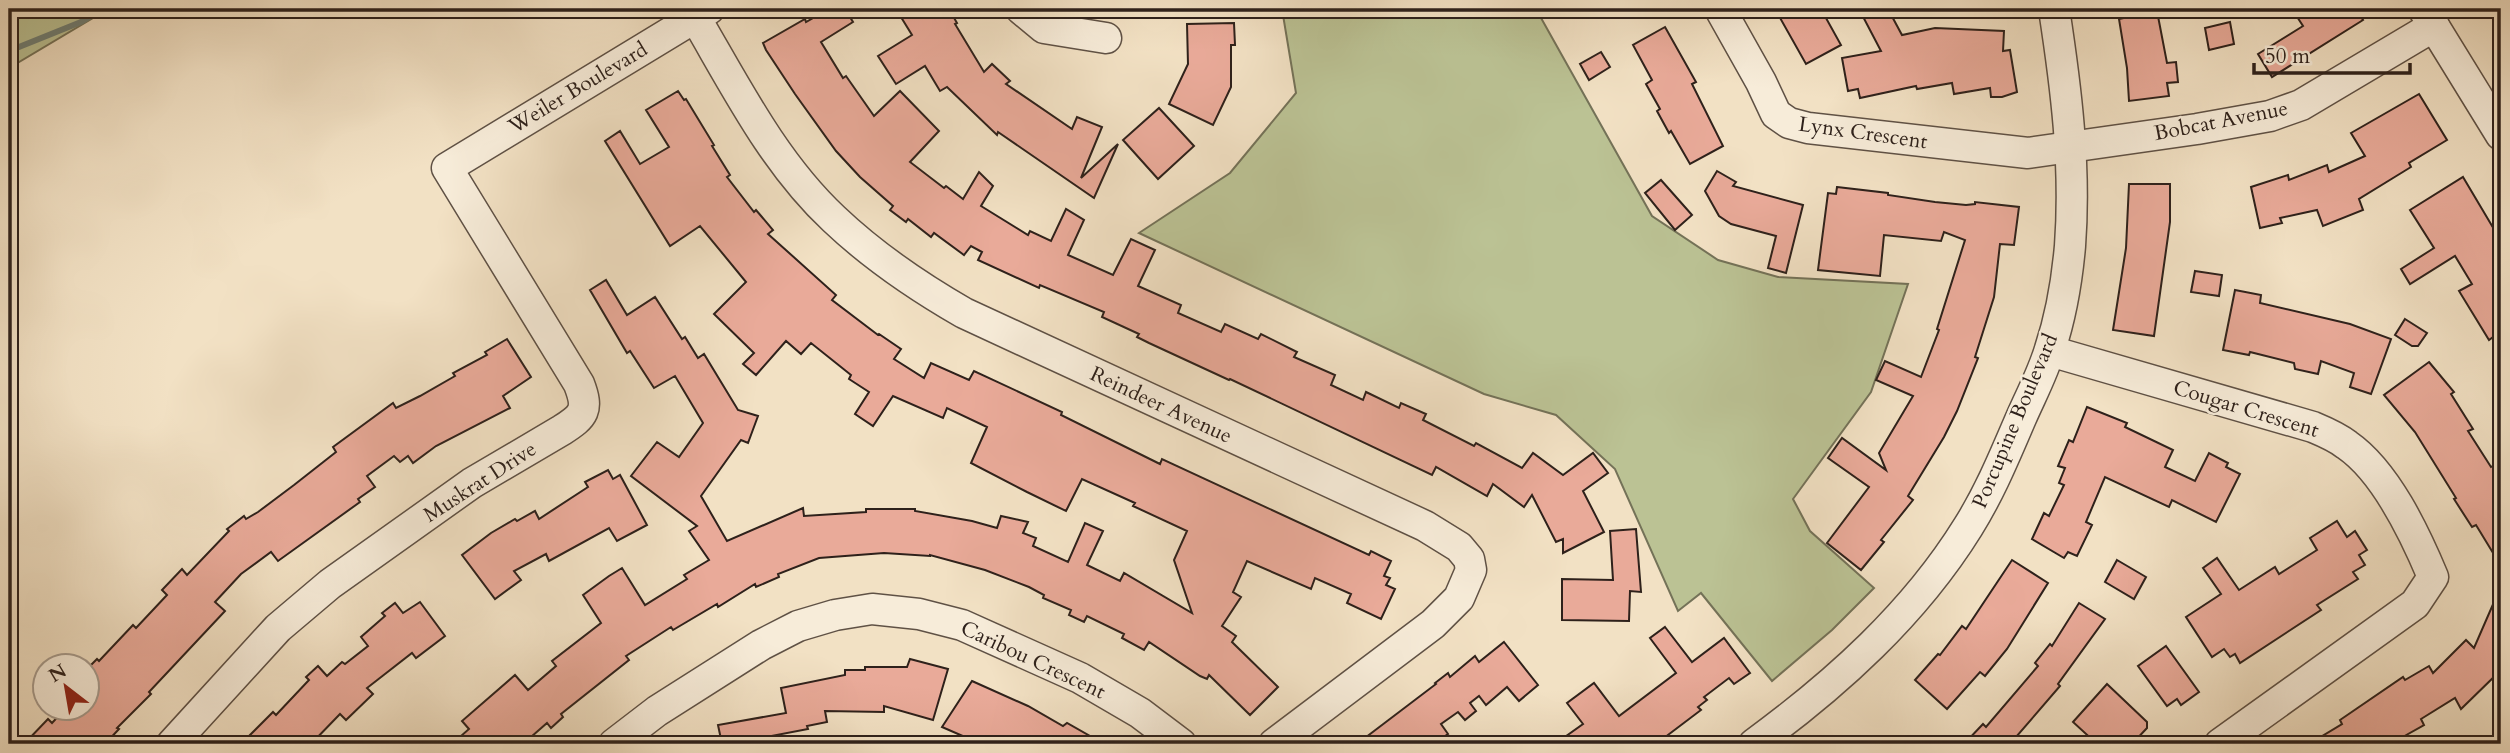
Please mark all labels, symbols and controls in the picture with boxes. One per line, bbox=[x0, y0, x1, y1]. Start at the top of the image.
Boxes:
scale bar bbox=[2254, 32, 2410, 76]
street label: Weiler Boulevard bbox=[502, 35, 653, 141]
text: 50 m bbox=[2265, 42, 2310, 71]
street label: Bobcat Avenue bbox=[2152, 94, 2290, 148]
street label: Lynx Crescent bbox=[1797, 110, 1930, 156]
street label: Porcupine Boulevard bbox=[1965, 329, 2065, 513]
street label: Reindeer Avenue bbox=[1085, 359, 1237, 451]
street label: Cougar Crescent bbox=[2170, 373, 2323, 445]
street label: Muskrat Drive bbox=[418, 435, 542, 529]
street label: Caribou Crescent bbox=[956, 614, 1110, 706]
north arrow bbox=[32, 652, 102, 722]
text: N bbox=[44, 658, 72, 689]

